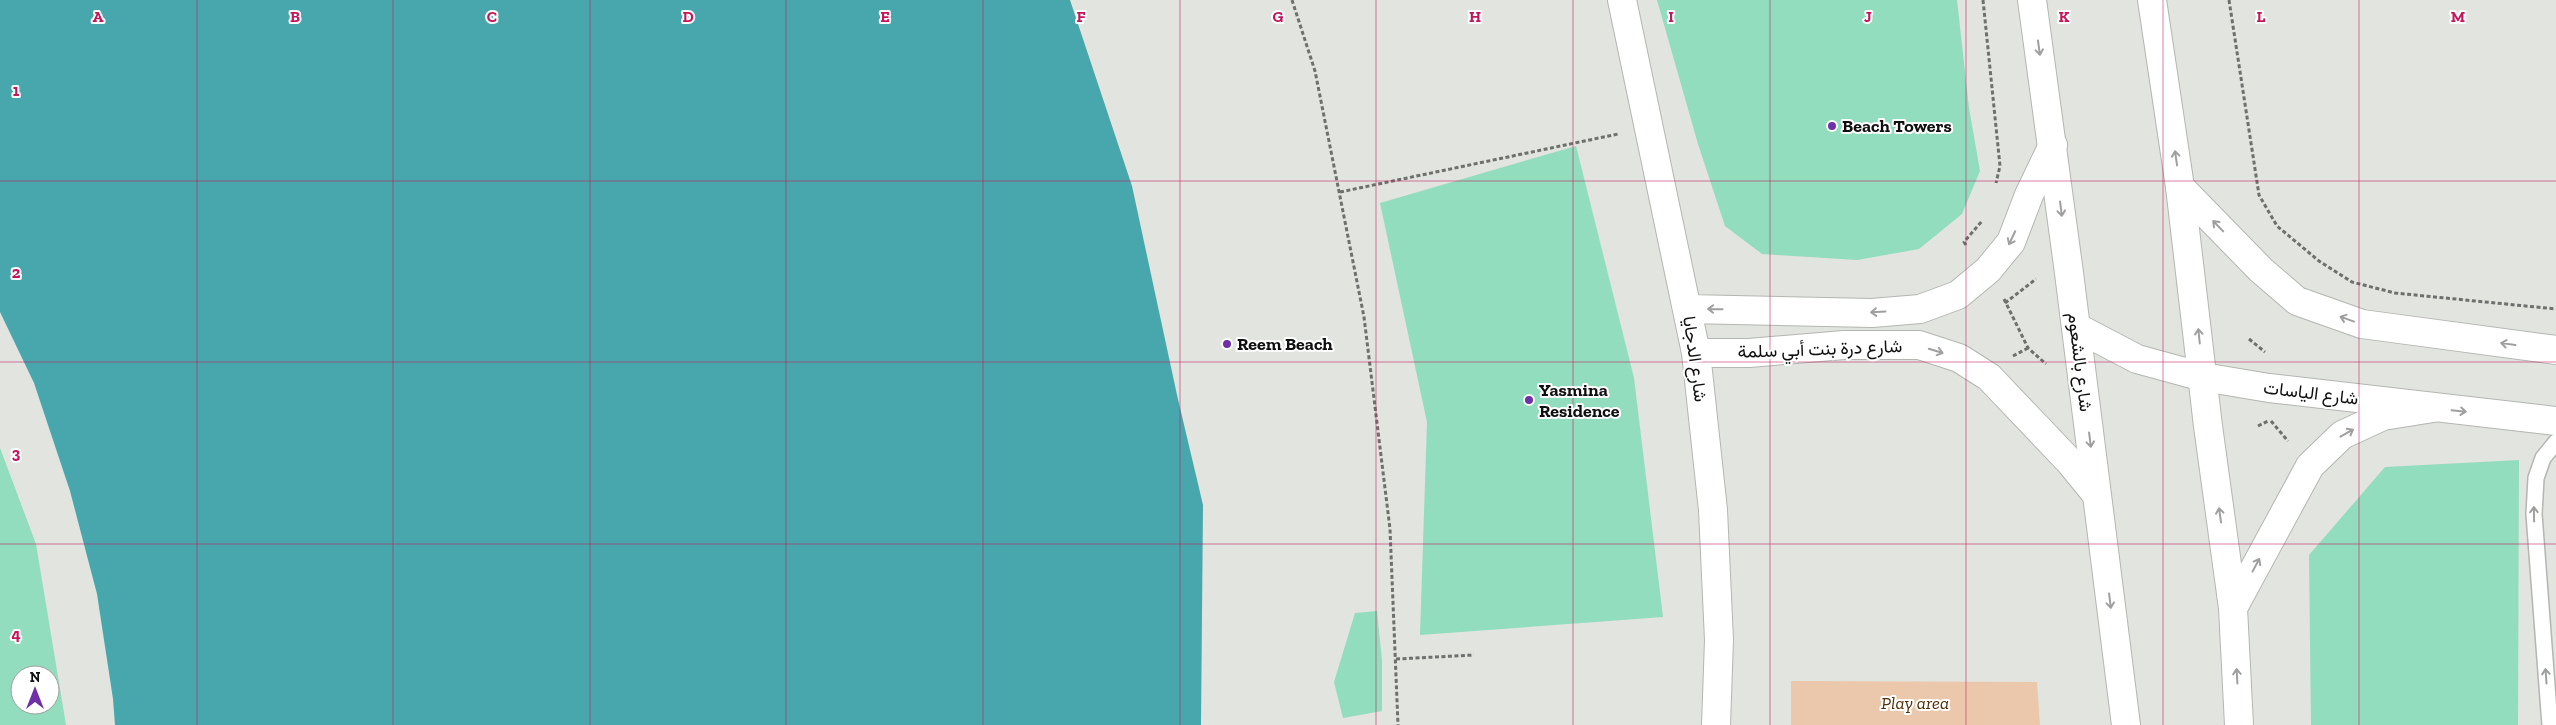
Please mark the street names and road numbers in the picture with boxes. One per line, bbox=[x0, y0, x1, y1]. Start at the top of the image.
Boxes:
street label: شارع بالشعوم bbox=[2062, 311, 2097, 413]
street label: شارع الدجايا bbox=[1677, 315, 1712, 403]
street label: شارع درة بنت أبي سلمة bbox=[1737, 335, 1903, 367]
street label: شارع الياسات bbox=[2262, 376, 2360, 411]

